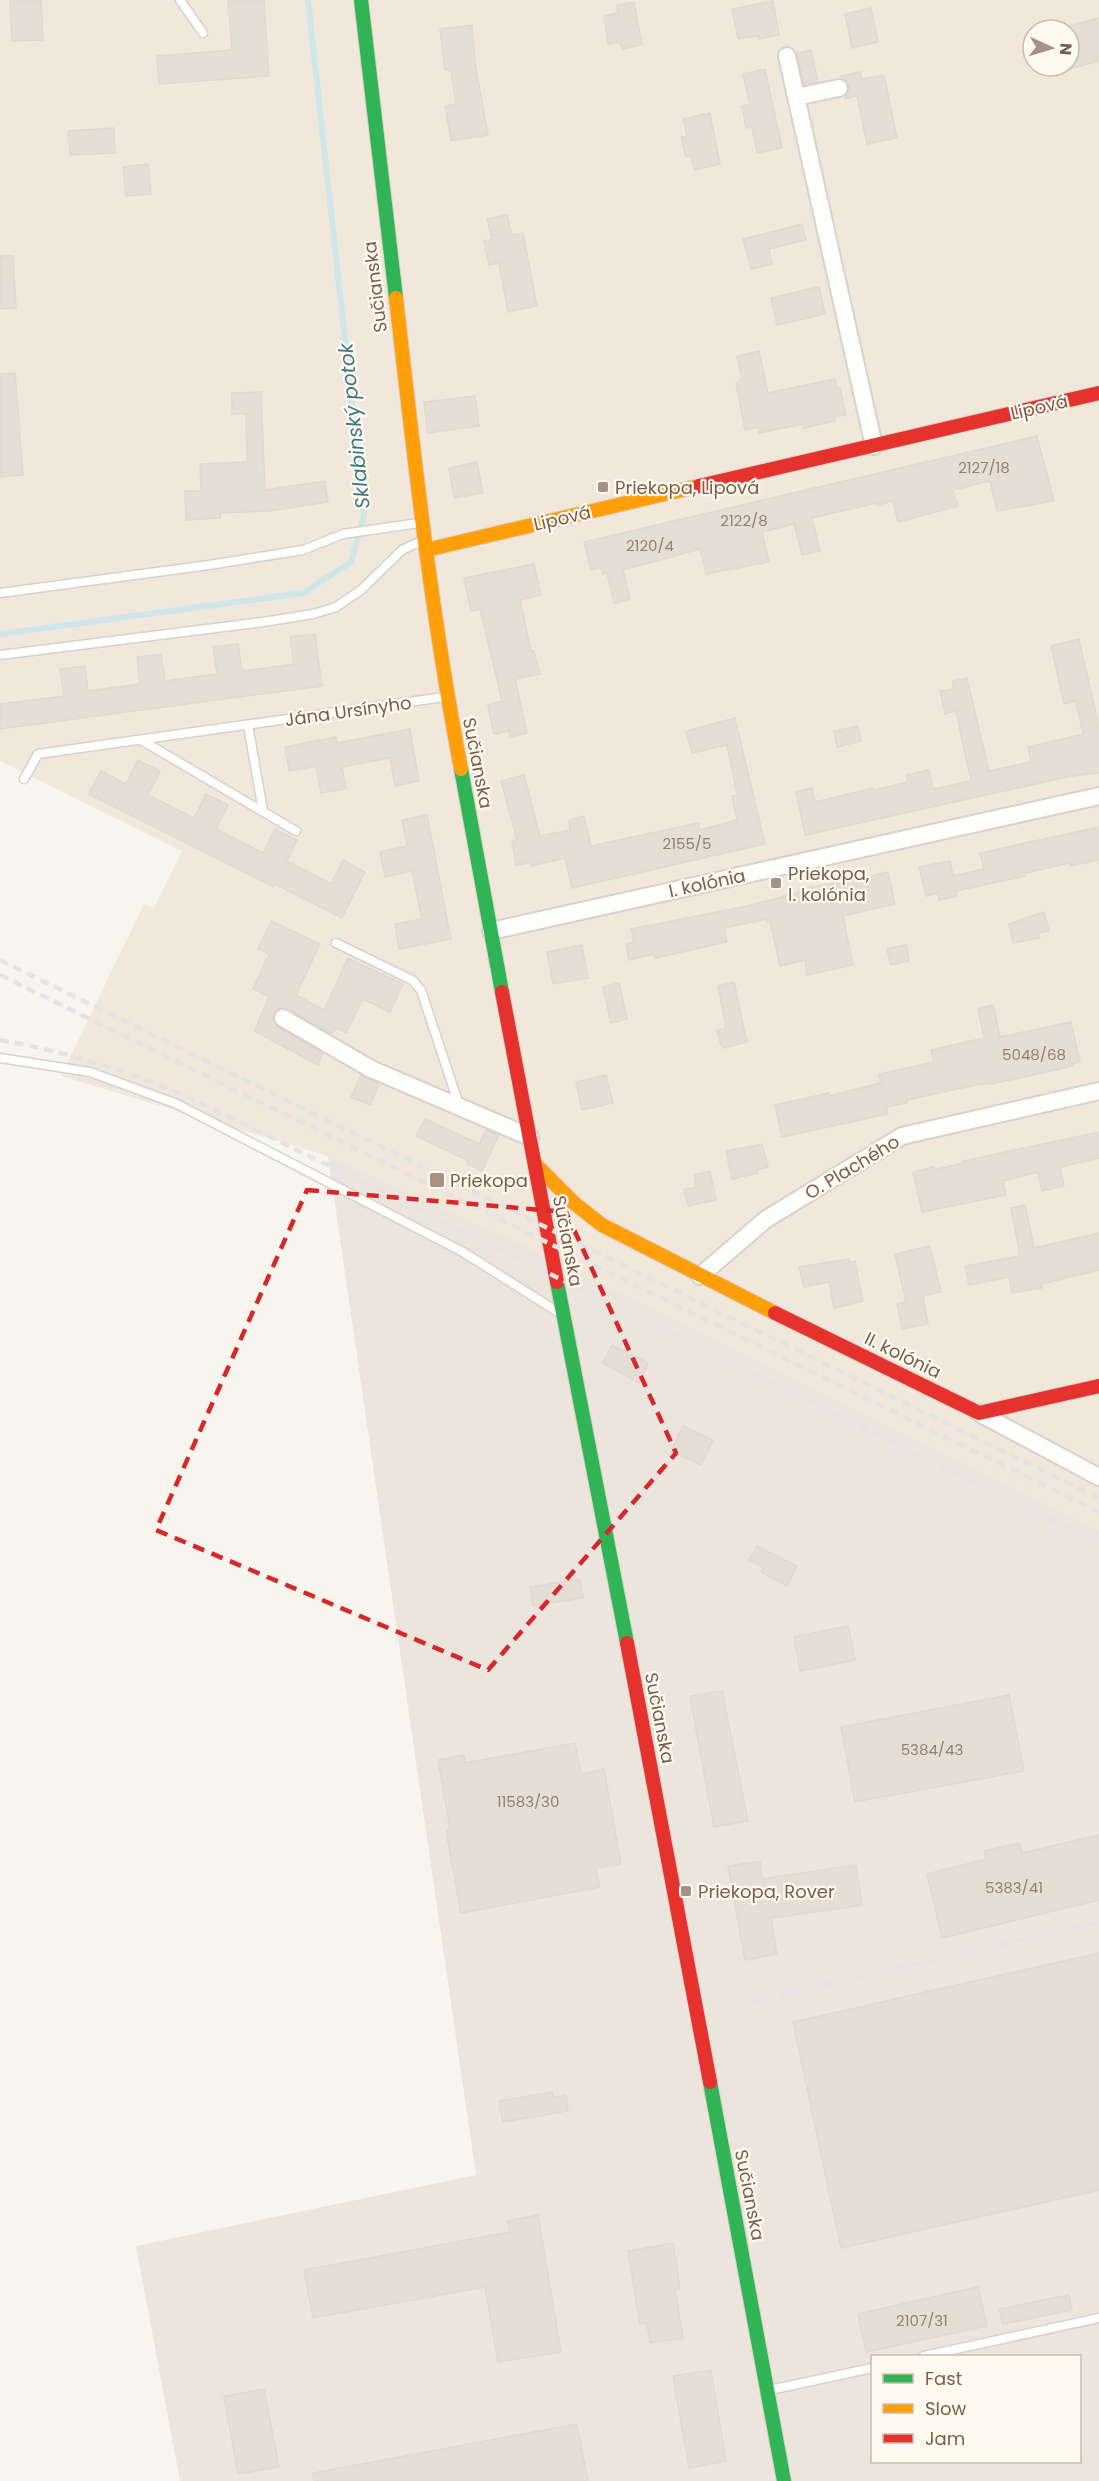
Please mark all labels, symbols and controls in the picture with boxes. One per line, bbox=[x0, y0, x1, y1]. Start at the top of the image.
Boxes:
north arrow bbox=[1021, 18, 1081, 78]
text: N bbox=[1054, 42, 1077, 56]
street label: Sučianska bbox=[357, 240, 393, 334]
water label: Sklabinský potok bbox=[331, 340, 377, 510]
street label: Lipová bbox=[1008, 388, 1070, 426]
house number: 2127/18 bbox=[958, 457, 1010, 478]
place label: Priekopa, Lipová bbox=[615, 475, 759, 500]
marker: Priekopa, Lipová bbox=[596, 480, 610, 494]
street label: Lipová bbox=[531, 499, 593, 537]
house number: 2122/8 bbox=[720, 510, 768, 531]
house number: 2120/4 bbox=[626, 535, 674, 556]
street label: Jána Ursínyho bbox=[283, 690, 413, 732]
street label: Sučianska bbox=[457, 715, 499, 811]
house number: 2155/5 bbox=[663, 833, 711, 854]
place label: Priekopa, I. kolónia bbox=[788, 861, 870, 907]
street label: I. kolónia bbox=[666, 863, 748, 903]
marker: Priekopa, I. kolónia bbox=[769, 876, 783, 890]
house number: 5048/68 bbox=[1002, 1044, 1066, 1065]
street label: O. Plachého bbox=[800, 1129, 904, 1205]
place label: Priekopa bbox=[450, 1168, 528, 1193]
marker: Priekopa bbox=[428, 1171, 446, 1189]
street label: Sučianska bbox=[547, 1193, 589, 1289]
street label: II. kolónia bbox=[861, 1326, 945, 1384]
street label: Sučianska bbox=[639, 1670, 681, 1766]
house number: 5384/43 bbox=[901, 1739, 963, 1760]
house number: 11583/30 bbox=[497, 1791, 559, 1812]
house number: 5383/41 bbox=[985, 1877, 1043, 1898]
place label: Priekopa, Rover bbox=[698, 1879, 835, 1904]
marker: Priekopa, Rover bbox=[679, 1884, 693, 1898]
street label: Sučianska bbox=[729, 2147, 771, 2243]
house number: 2107/31 bbox=[896, 2310, 948, 2331]
legend bbox=[871, 2355, 1081, 2463]
text: Fast bbox=[925, 2366, 962, 2391]
text: Slow bbox=[925, 2396, 967, 2421]
text: Jam bbox=[925, 2426, 965, 2451]

